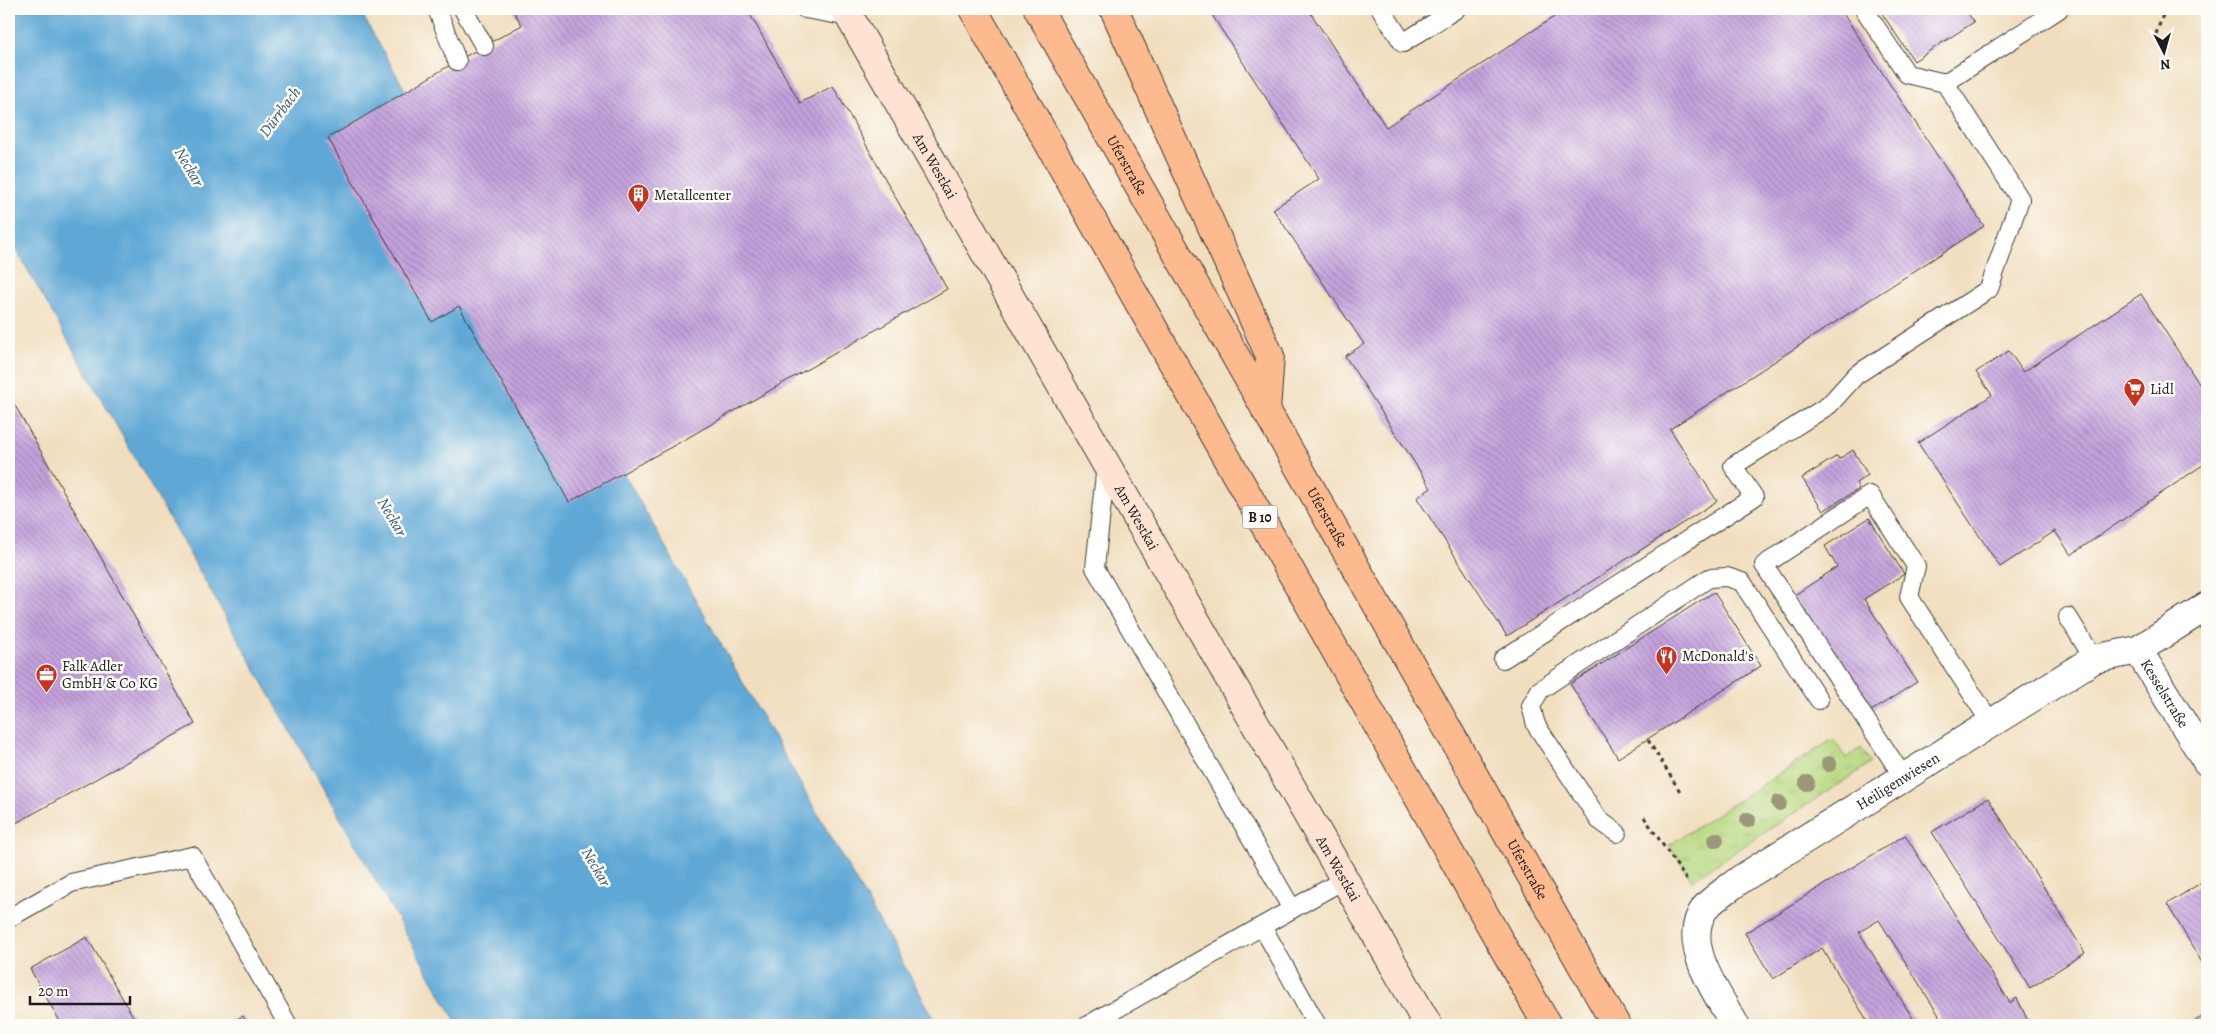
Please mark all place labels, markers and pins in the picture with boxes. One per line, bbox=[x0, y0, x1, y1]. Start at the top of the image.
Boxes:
building icon: Metallcenter bbox=[626, 183, 650, 214]
place label: Metallcenter bbox=[654, 185, 731, 205]
supermarket icon: Lidl bbox=[2122, 377, 2146, 408]
place label: Lidl bbox=[2150, 379, 2174, 399]
restaurant icon: McDonald's bbox=[1654, 644, 1678, 675]
place label: McDonald's bbox=[1682, 646, 1754, 666]
place label: Falk Adler GmbH & Co KG bbox=[62, 656, 158, 693]
office icon: Falk Adler GmbH & Co KG bbox=[34, 663, 58, 694]

